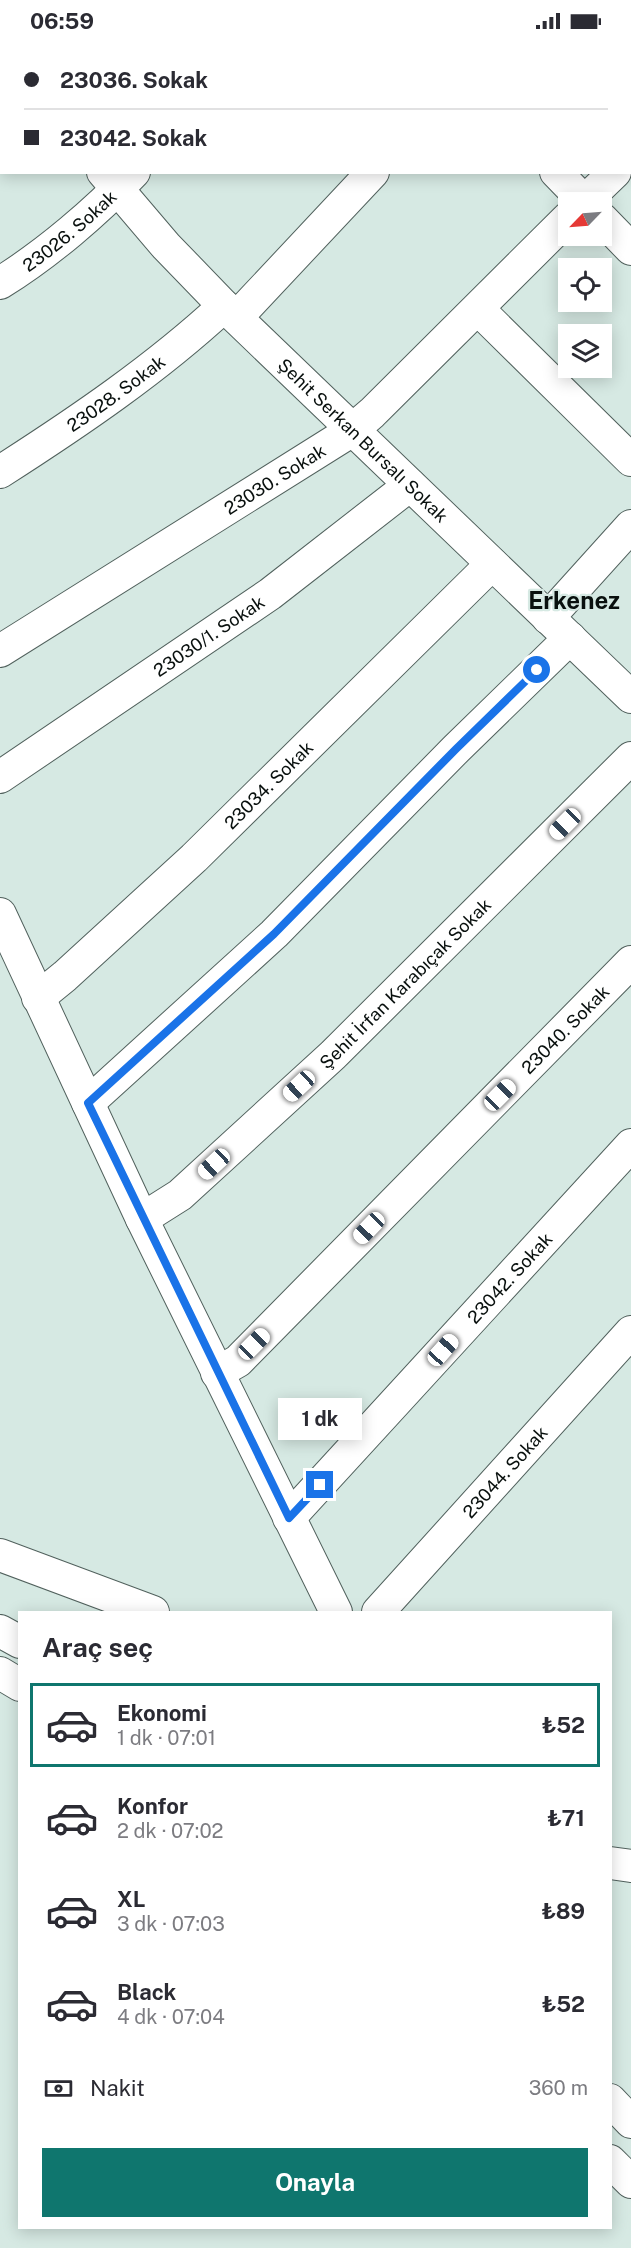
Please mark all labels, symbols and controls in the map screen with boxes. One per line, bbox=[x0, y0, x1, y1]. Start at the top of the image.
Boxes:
text: 06:59 bbox=[30, 8, 94, 34]
text: 23036. Sokak bbox=[60, 67, 208, 93]
text: 23042. Sokak bbox=[60, 125, 207, 151]
street label: 23026. Sokak bbox=[18, 185, 120, 276]
north arrow bbox=[558, 192, 612, 246]
map controls bbox=[558, 192, 612, 378]
button: locate bbox=[558, 258, 612, 312]
button: layers bbox=[558, 324, 612, 378]
street label: 23028. Sokak bbox=[63, 350, 169, 436]
street label: Şehit Serkan Bursalı Sokak bbox=[274, 354, 453, 526]
street label: 23030. Sokak bbox=[220, 439, 329, 519]
district label: Erkenez bbox=[528, 586, 620, 614]
street label: 23030/1. Sokak bbox=[149, 591, 268, 681]
route start bbox=[523, 656, 550, 683]
street label: 23034. Sokak bbox=[220, 736, 317, 833]
car bbox=[546, 805, 584, 843]
street label: Şehit İrfan Karabıçak Sokak bbox=[315, 894, 495, 1073]
street label: 23040. Sokak bbox=[517, 981, 613, 1078]
car bbox=[280, 1067, 318, 1105]
car bbox=[481, 1076, 519, 1114]
car bbox=[195, 1145, 233, 1183]
car bbox=[350, 1209, 388, 1247]
street label: 23042. Sokak bbox=[463, 1228, 556, 1327]
car bbox=[235, 1325, 273, 1363]
car bbox=[424, 1331, 462, 1369]
callout: 1 dk bbox=[278, 1398, 362, 1440]
text: 1 dk bbox=[302, 1407, 338, 1431]
street label: 23044. Sokak bbox=[458, 1422, 551, 1522]
route end bbox=[306, 1471, 333, 1498]
text: Araç seç bbox=[42, 1631, 153, 1663]
icon: car bbox=[45, 1698, 99, 1752]
text: Ekonomi bbox=[117, 1700, 207, 1726]
text: ₺52 bbox=[542, 1712, 585, 1738]
text: 1 dk · 07:01 bbox=[117, 1726, 216, 1750]
icon: car bbox=[45, 1791, 99, 1845]
text: Konfor bbox=[117, 1793, 188, 1819]
text: ₺71 bbox=[547, 1805, 585, 1831]
text: 2 dk · 07:02 bbox=[117, 1819, 224, 1843]
icon: car bbox=[45, 1884, 99, 1938]
text: XL bbox=[117, 1886, 145, 1912]
text: ₺89 bbox=[541, 1898, 585, 1924]
text: 3 dk · 07:03 bbox=[117, 1912, 225, 1936]
icon: car bbox=[45, 1977, 99, 2031]
text: Black bbox=[117, 1979, 176, 2005]
text: ₺52 bbox=[542, 1991, 585, 2017]
text: 4 dk · 07:04 bbox=[117, 2005, 225, 2029]
icon: cash bbox=[42, 2072, 75, 2105]
text: Nakit bbox=[90, 2075, 145, 2101]
text: 360 m bbox=[529, 2076, 588, 2100]
button: Onayla bbox=[42, 2148, 588, 2217]

